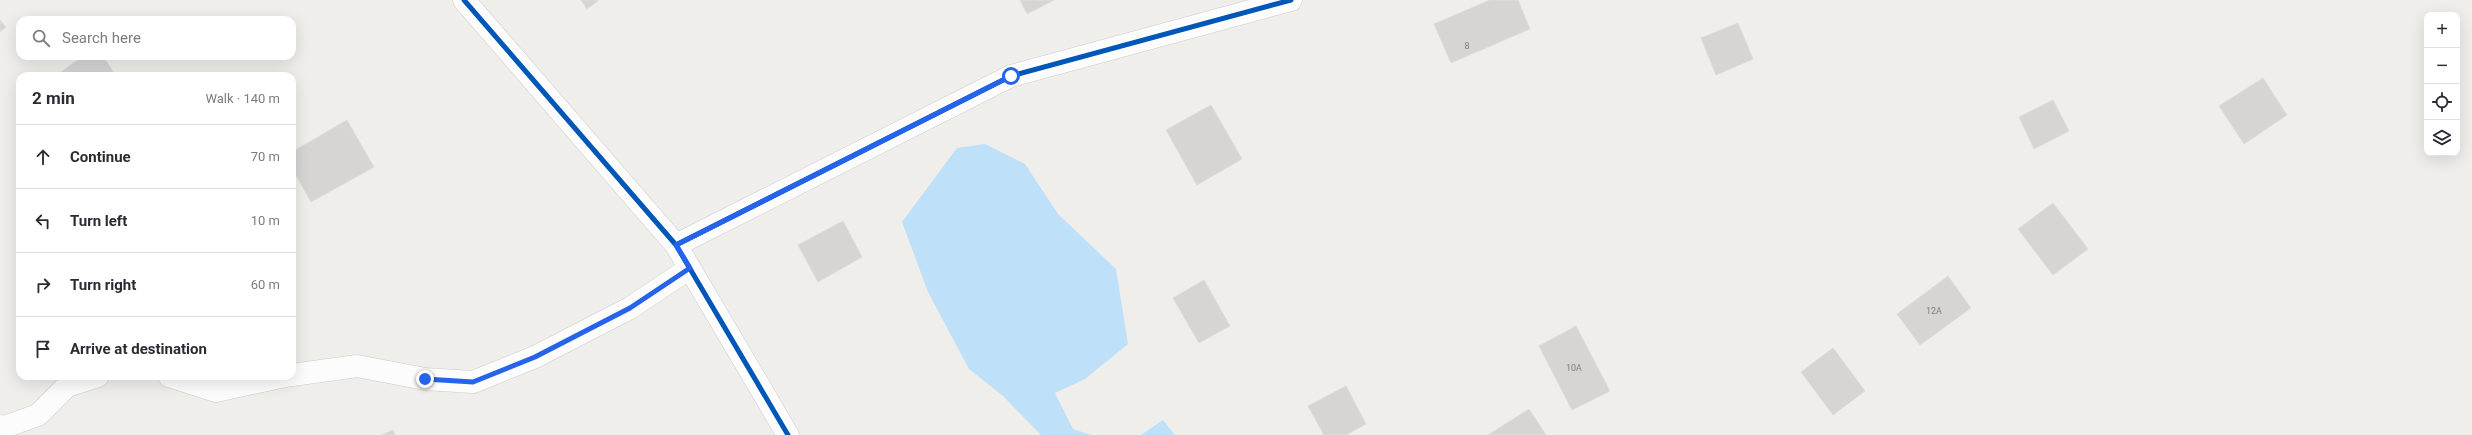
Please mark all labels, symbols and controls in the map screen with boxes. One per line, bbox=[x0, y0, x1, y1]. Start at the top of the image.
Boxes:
map controls bbox=[2424, 12, 2460, 156]
button: + bbox=[2424, 12, 2460, 48]
search box bbox=[16, 16, 296, 60]
icon: search bbox=[30, 27, 52, 49]
text: Search here bbox=[62, 29, 141, 47]
house number: 8 bbox=[1464, 41, 1470, 51]
button: − bbox=[2424, 48, 2460, 84]
route start bbox=[1002, 67, 1020, 85]
button: locate bbox=[2424, 84, 2460, 120]
text: 2 min bbox=[32, 88, 75, 108]
text: Walk · 140 m bbox=[205, 91, 280, 106]
button: layers bbox=[2424, 120, 2460, 156]
icon: ahead bbox=[32, 146, 54, 168]
text: Continue bbox=[70, 148, 131, 166]
text: 70 m bbox=[251, 149, 280, 164]
icon: left bbox=[32, 210, 54, 232]
text: Turn left bbox=[70, 212, 127, 230]
text: 10 m bbox=[251, 213, 280, 228]
icon: right bbox=[32, 274, 54, 296]
text: Turn right bbox=[70, 276, 136, 294]
text: 60 m bbox=[251, 277, 280, 292]
house number: 12А bbox=[1926, 306, 1942, 316]
icon: arrive bbox=[32, 338, 54, 360]
text: Arrive at destination bbox=[70, 340, 207, 358]
house number: 10А bbox=[1566, 363, 1582, 373]
route end bbox=[416, 370, 434, 388]

